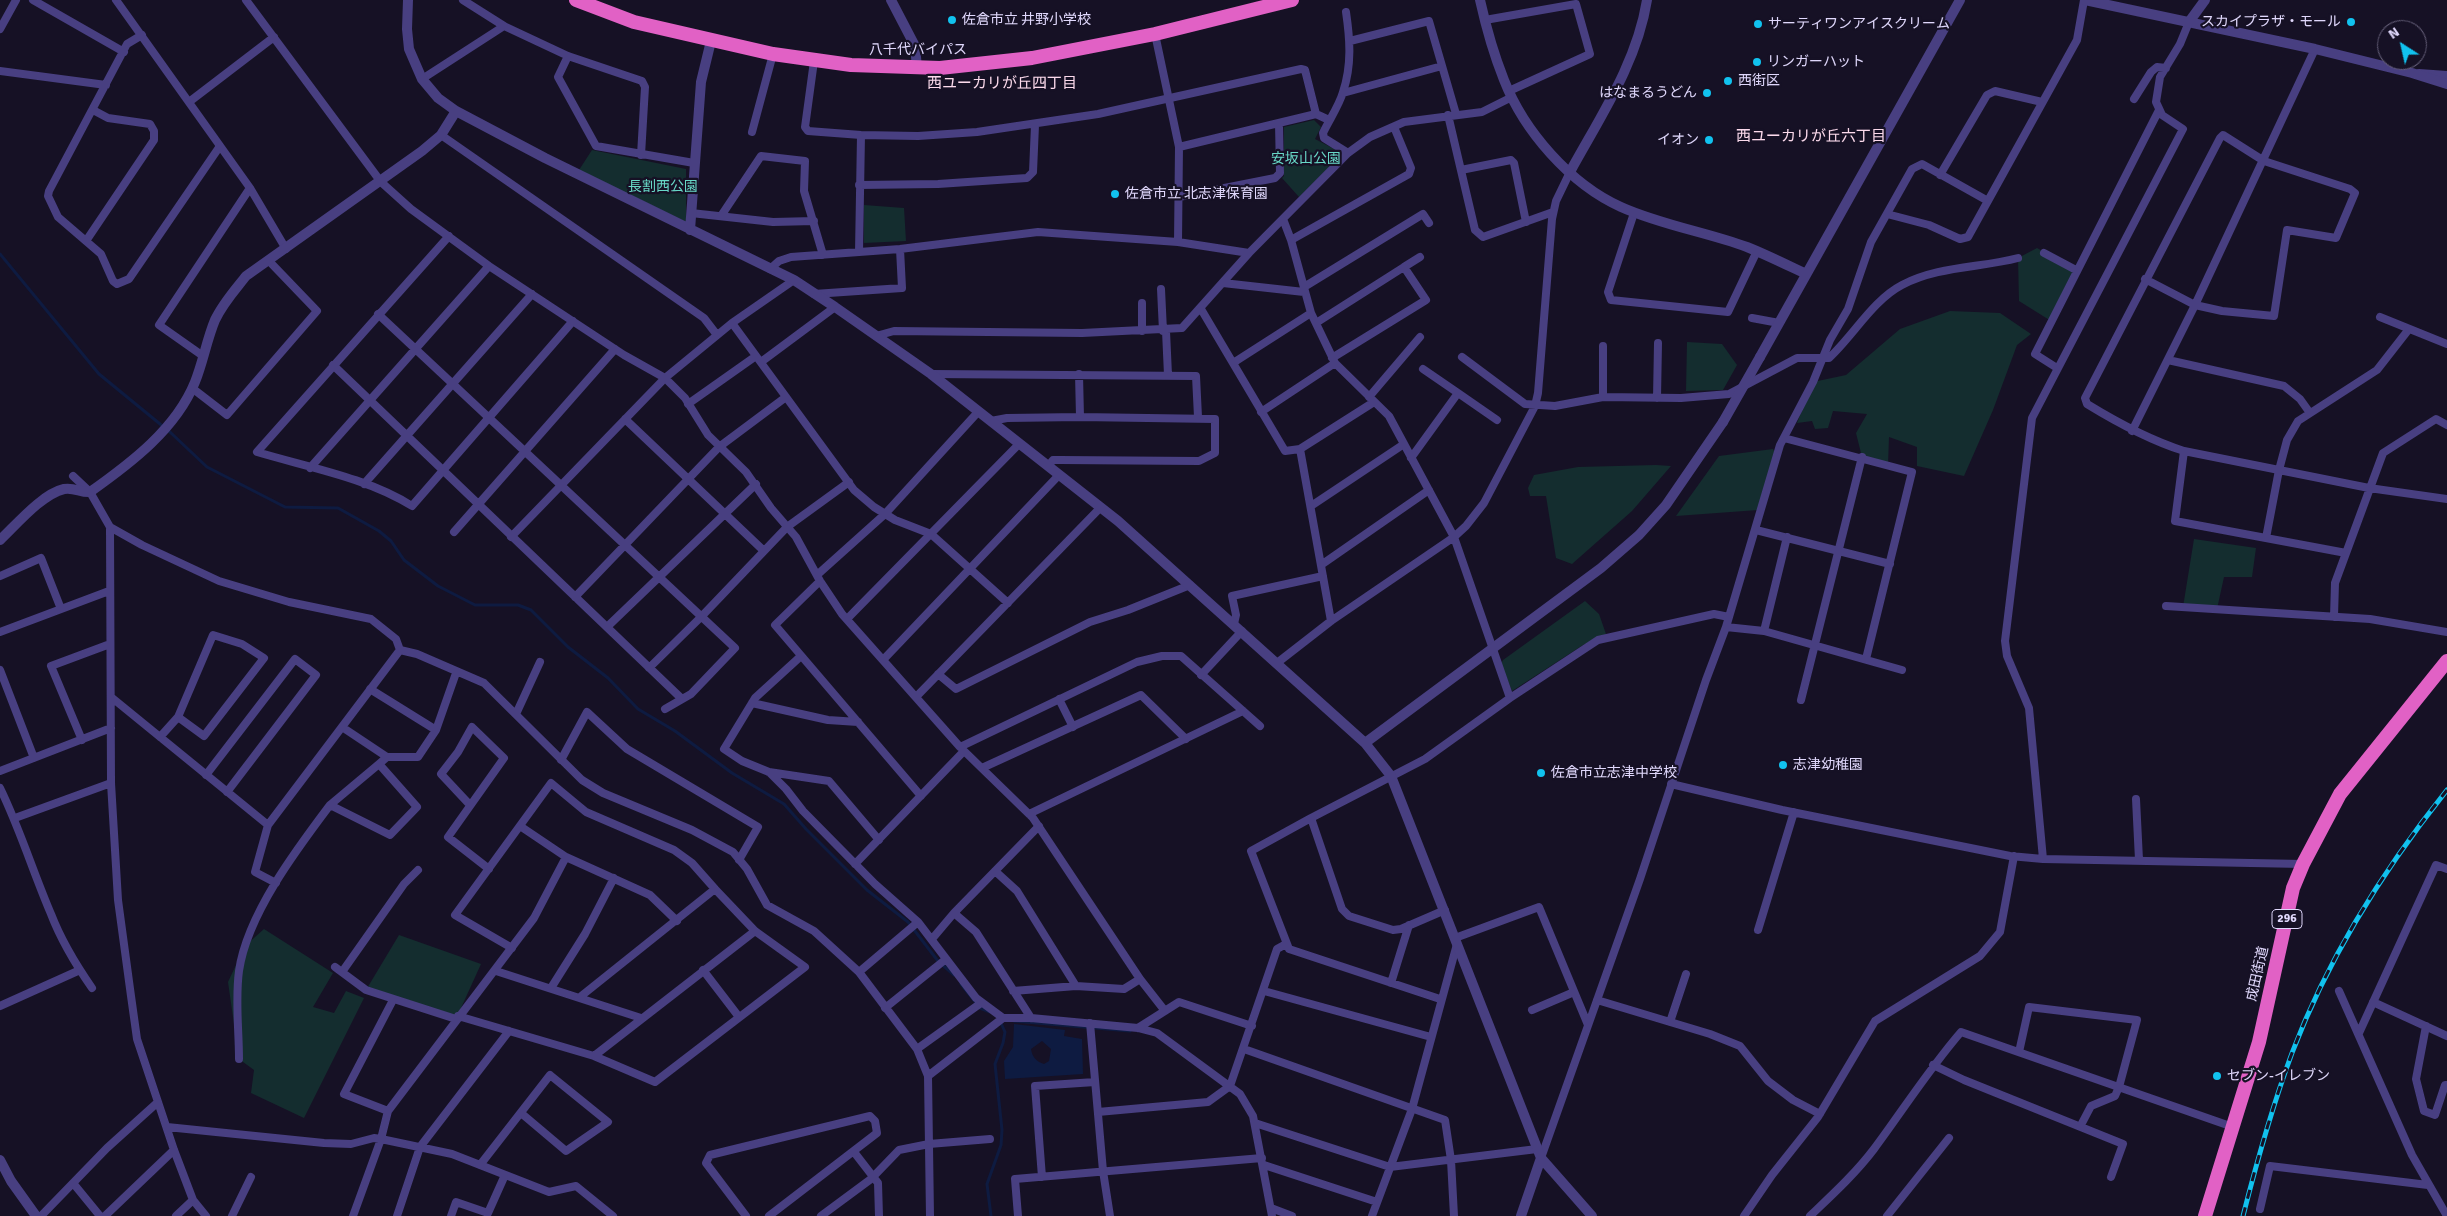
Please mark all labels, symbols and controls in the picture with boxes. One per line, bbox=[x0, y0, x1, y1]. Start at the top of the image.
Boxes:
place label: 佐倉市立 井野小学校 bbox=[962, 12, 1091, 28]
marker: 佐倉市立 井野小学校 bbox=[946, 14, 958, 26]
place label: スカイプラザ・モール bbox=[2201, 14, 2341, 30]
place label: サーティワンアイスクリーム bbox=[1768, 16, 1950, 32]
marker: スカイプラザ・モール bbox=[2345, 16, 2357, 28]
marker: サーティワンアイスクリーム bbox=[1752, 18, 1764, 30]
north arrow bbox=[2377, 20, 2427, 70]
text: N bbox=[2385, 23, 2403, 43]
street label: 八千代バイパス bbox=[869, 42, 967, 58]
place label: リンガーハット bbox=[1767, 54, 1865, 70]
marker: リンガーハット bbox=[1751, 56, 1763, 68]
place label: 西街区 bbox=[1738, 73, 1780, 89]
district label: 西ユーカリが丘四丁目 bbox=[927, 75, 1077, 93]
marker: 西街区 bbox=[1722, 75, 1734, 87]
place label: はなまるうどん bbox=[1599, 85, 1697, 101]
marker: はなまるうどん bbox=[1701, 87, 1713, 99]
district label: 西ユーカリが丘六丁目 bbox=[1736, 128, 1886, 146]
place label: イオン bbox=[1657, 132, 1699, 148]
marker: イオン bbox=[1703, 134, 1715, 146]
park label: 安坂山公園 bbox=[1271, 151, 1341, 167]
park label: 長割西公園 bbox=[628, 179, 698, 195]
place label: 佐倉市立 北志津保育園 bbox=[1125, 186, 1268, 202]
marker: 佐倉市立 北志津保育園 bbox=[1109, 188, 1121, 200]
place label: 志津幼稚園 bbox=[1793, 757, 1863, 773]
marker: 志津幼稚園 bbox=[1777, 759, 1789, 771]
place label: 佐倉市立志津中学校 bbox=[1551, 765, 1677, 781]
marker: 佐倉市立志津中学校 bbox=[1535, 767, 1547, 779]
road number: 296 bbox=[2272, 910, 2302, 929]
street label: 成田街道 bbox=[2244, 945, 2272, 1003]
place label: セブン-イレブン bbox=[2227, 1068, 2330, 1084]
marker: セブン-イレブン bbox=[2211, 1070, 2223, 1082]

